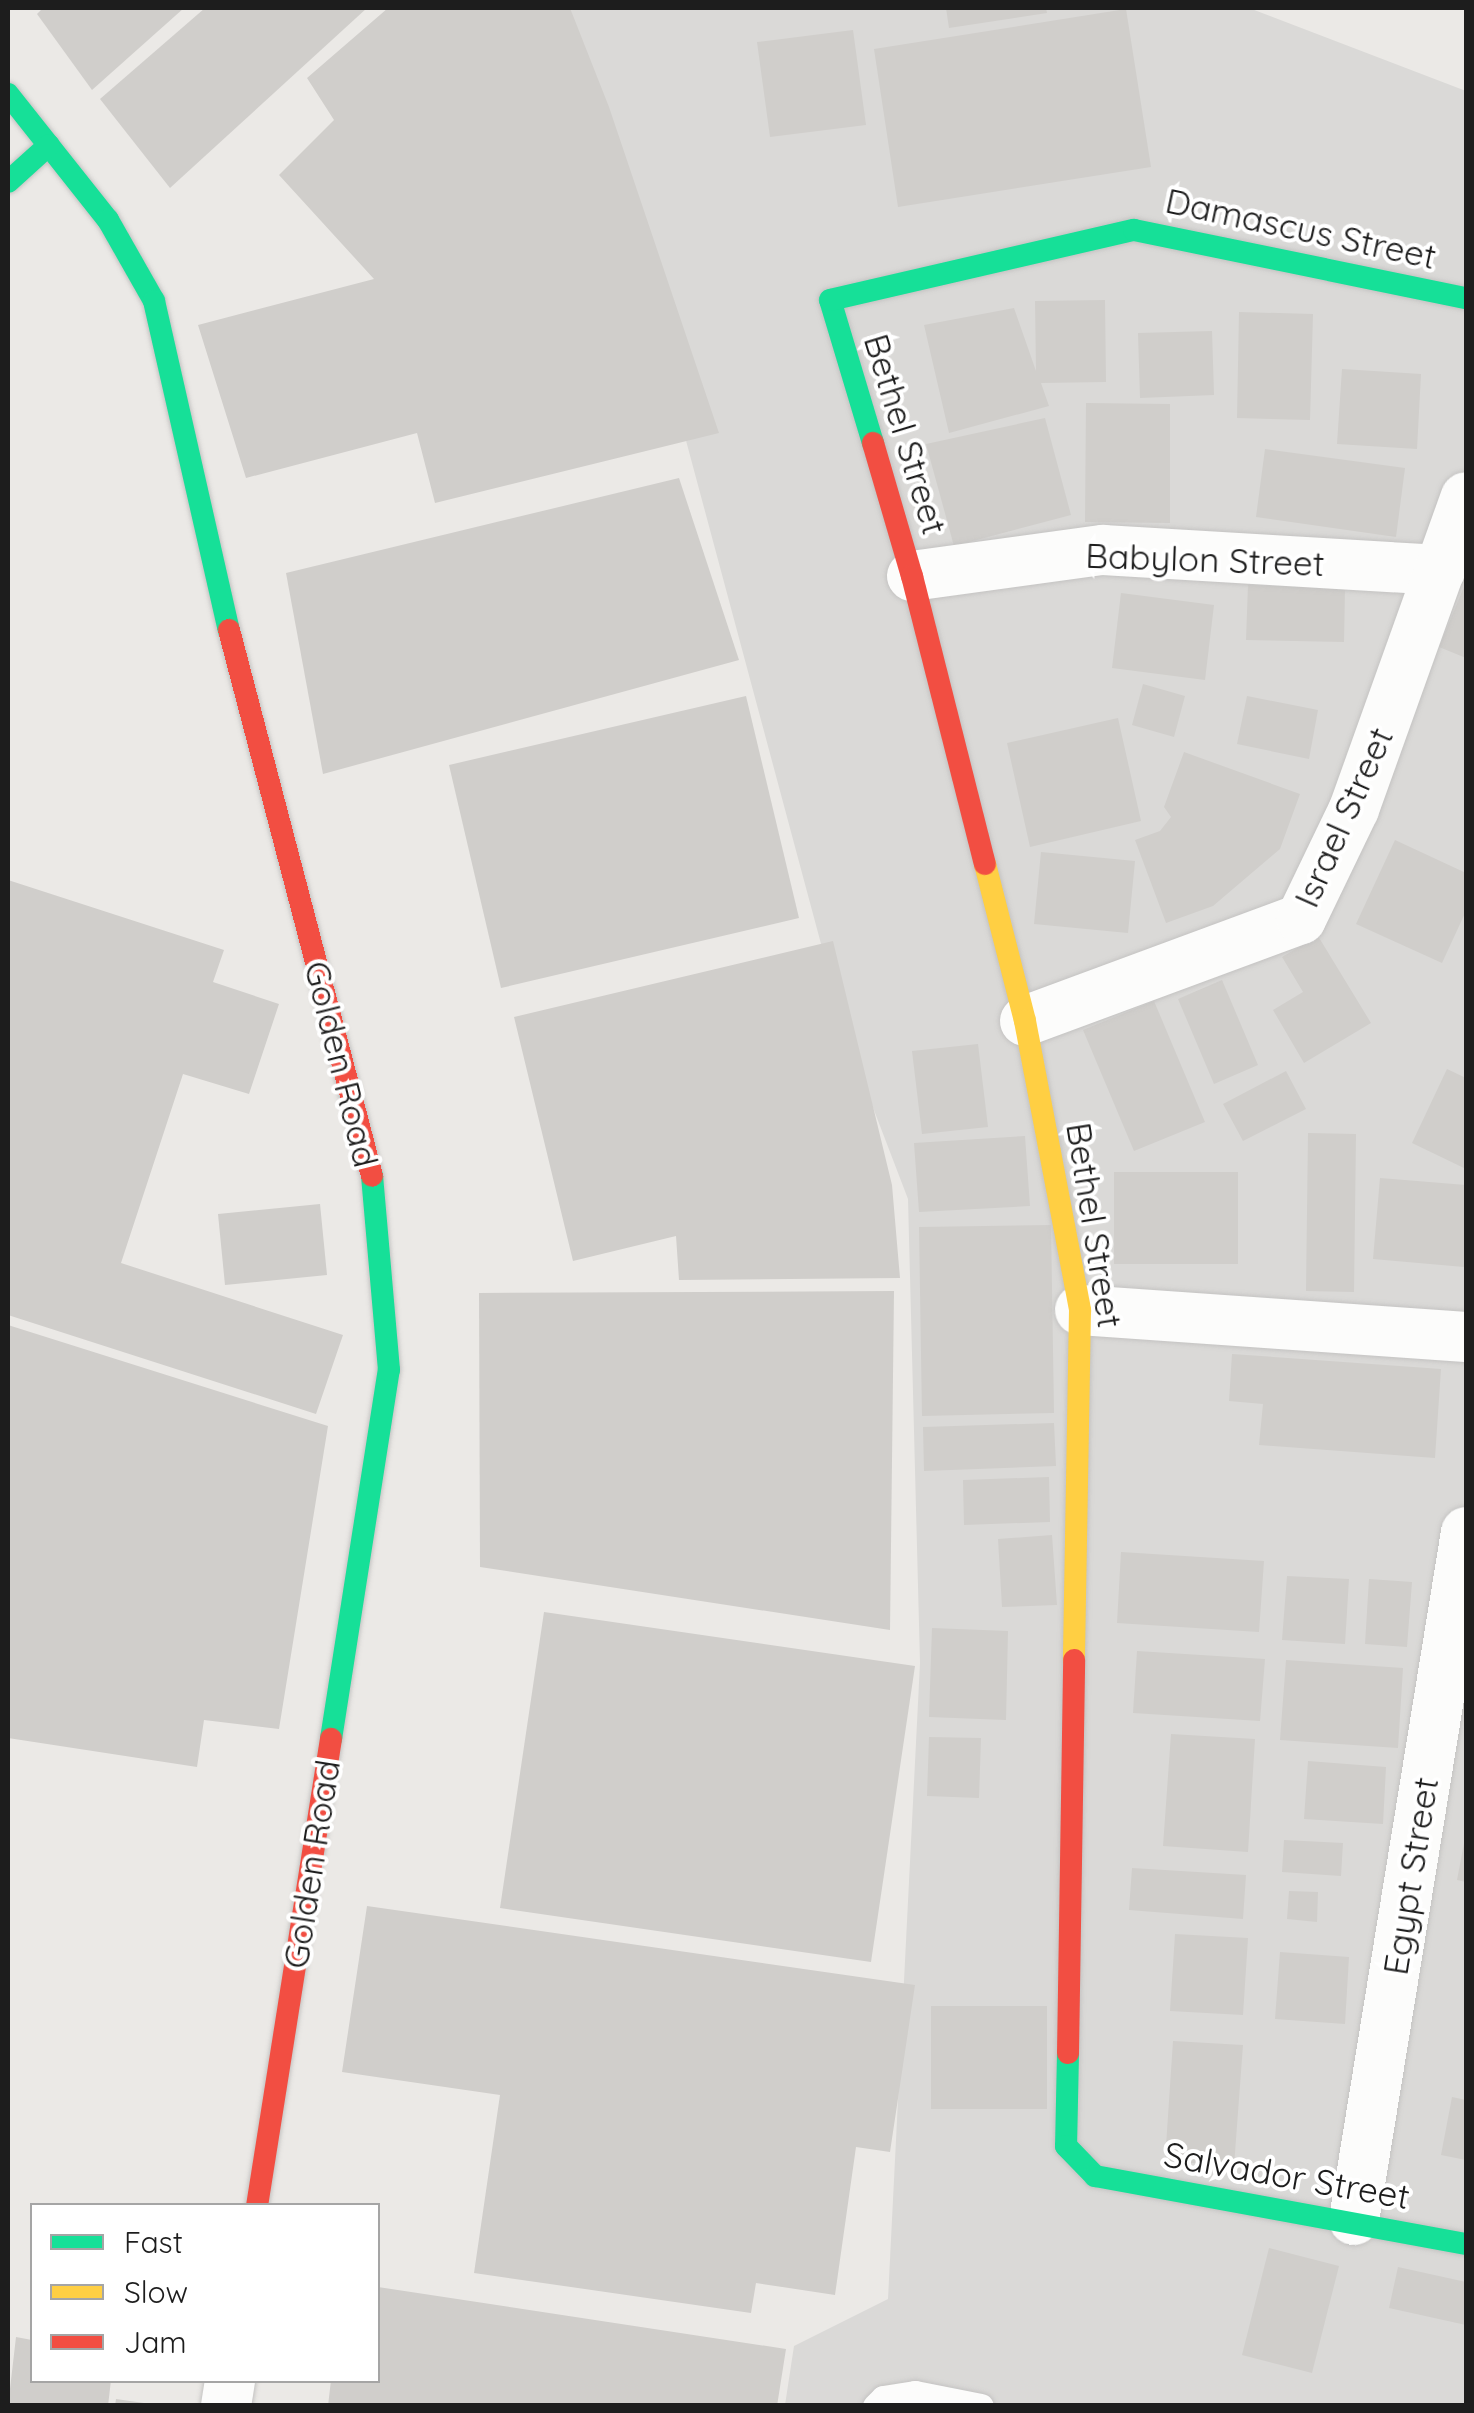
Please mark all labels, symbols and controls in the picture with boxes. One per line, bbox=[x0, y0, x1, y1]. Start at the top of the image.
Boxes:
street label: Damascus Street bbox=[1162, 179, 1440, 277]
street label: Bethel Street bbox=[856, 329, 956, 539]
street label: Babylon Street bbox=[1085, 534, 1325, 584]
street label: Israel Street bbox=[1285, 721, 1401, 913]
street label: Golden Road bbox=[296, 957, 388, 1171]
street label: Bethel Street bbox=[1058, 1119, 1132, 1331]
street label: Golden Road bbox=[274, 1757, 348, 1971]
street label: Egypt Street bbox=[1374, 1774, 1446, 1978]
street label: Salvador Street bbox=[1161, 2133, 1413, 2217]
legend bbox=[30, 2203, 380, 2383]
text: Fast bbox=[124, 2223, 183, 2261]
text: Slow bbox=[124, 2273, 188, 2311]
text: Jam bbox=[124, 2323, 187, 2361]

